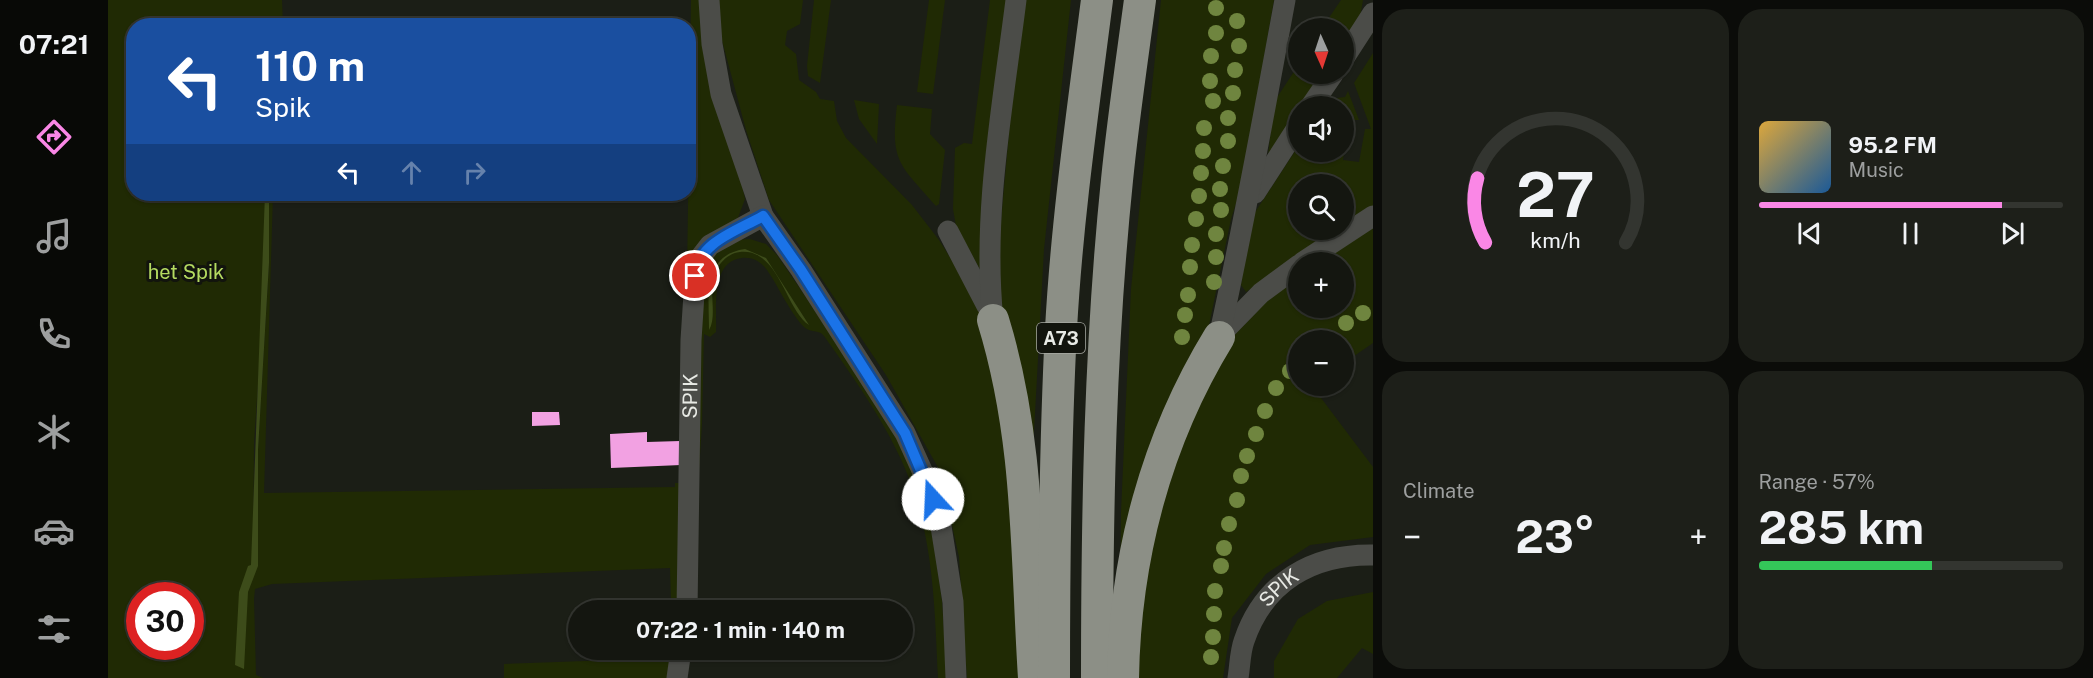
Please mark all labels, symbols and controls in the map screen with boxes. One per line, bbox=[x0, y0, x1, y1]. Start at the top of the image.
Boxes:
north arrow bbox=[1288, 18, 1354, 84]
map controls bbox=[1288, 18, 1354, 396]
text: 07:21 bbox=[19, 28, 89, 60]
text: 110 m bbox=[255, 41, 365, 90]
icon: left bbox=[156, 42, 234, 120]
text: Spik bbox=[255, 91, 311, 123]
button: sound bbox=[1288, 96, 1354, 162]
icon: directions bbox=[33, 116, 75, 158]
text: 95.2 FM bbox=[1849, 132, 1937, 158]
icon: left bbox=[332, 156, 365, 189]
icon: ahead bbox=[395, 156, 428, 189]
icon: right bbox=[458, 156, 491, 189]
text: 27 bbox=[1516, 158, 1595, 231]
text: Music bbox=[1849, 158, 1904, 182]
button: search bbox=[1288, 174, 1354, 240]
icon: music bbox=[33, 215, 75, 257]
icon: previous bbox=[1793, 217, 1826, 250]
icon: pause bbox=[1894, 217, 1927, 250]
icon: next bbox=[1996, 217, 2029, 250]
text: km/h bbox=[1530, 228, 1580, 253]
pin bbox=[669, 250, 720, 301]
button: + bbox=[1288, 252, 1354, 318]
icon: arrive bbox=[678, 259, 711, 292]
park label: het Spik bbox=[148, 260, 224, 284]
icon: phone bbox=[33, 313, 75, 355]
road number: A73 bbox=[1037, 323, 1085, 353]
button: − bbox=[1288, 330, 1354, 396]
street label: SPIK bbox=[678, 373, 703, 419]
icon: climate bbox=[33, 411, 75, 453]
position arrow bbox=[901, 467, 965, 531]
text: Range · 57% bbox=[1759, 470, 1875, 494]
text: Climate bbox=[1403, 479, 1475, 503]
text: 285 km bbox=[1759, 501, 1924, 554]
icon: car bbox=[33, 510, 75, 552]
text: 23° bbox=[1515, 510, 1595, 563]
text: − bbox=[1403, 518, 1421, 556]
text: + bbox=[1689, 518, 1708, 556]
street label: SPIK bbox=[1254, 563, 1303, 611]
speed limit sign: 30 bbox=[126, 582, 204, 660]
icon: filters bbox=[33, 608, 75, 650]
text: 07:22 · 1 min · 140 m bbox=[636, 617, 845, 643]

